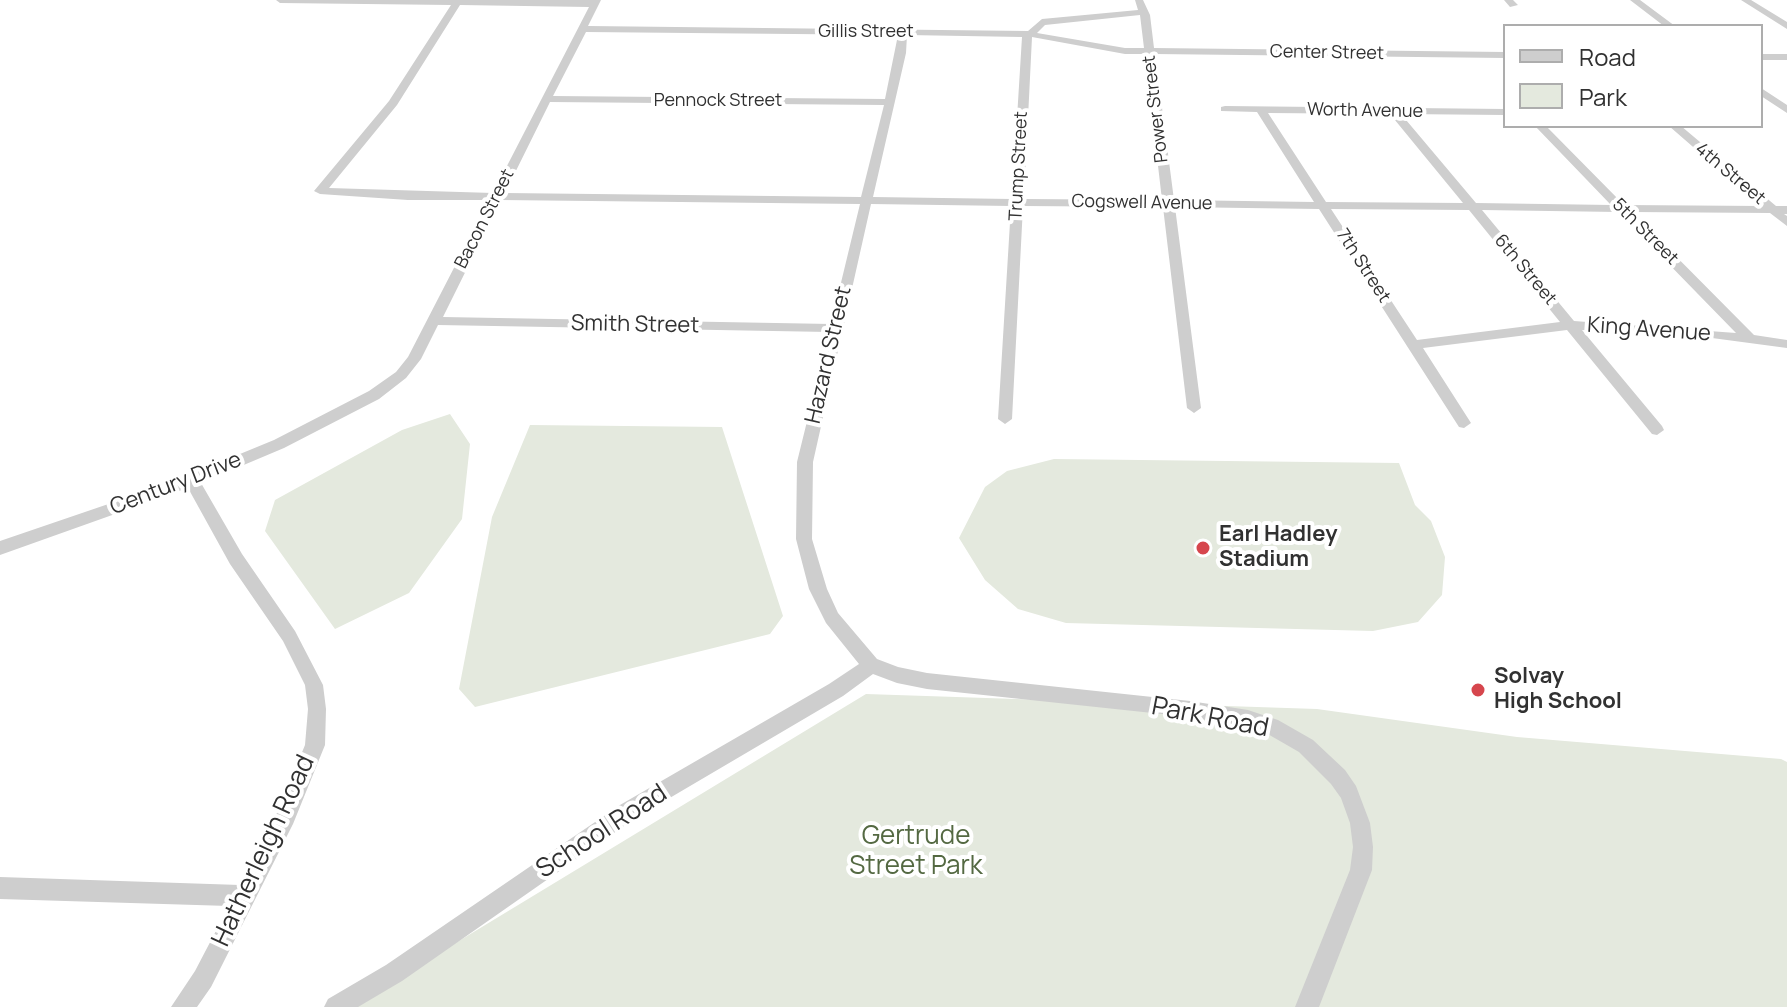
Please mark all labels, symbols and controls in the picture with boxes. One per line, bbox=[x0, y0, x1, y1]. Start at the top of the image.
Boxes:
street label: Gillis Street bbox=[818, 21, 914, 43]
legend bbox=[1503, 24, 1763, 128]
text: Road bbox=[1579, 40, 1636, 73]
street label: Center Street bbox=[1270, 41, 1384, 65]
street label: Power Street bbox=[1139, 54, 1173, 164]
text: Park bbox=[1579, 80, 1627, 113]
street label: Pennock Street bbox=[654, 90, 782, 112]
street label: Worth Avenue bbox=[1307, 99, 1423, 123]
street label: Trump Street bbox=[1005, 111, 1033, 221]
street label: 4th Street bbox=[1691, 138, 1769, 210]
street label: Bacon Street bbox=[451, 166, 519, 272]
street label: Cogswell Avenue bbox=[1071, 191, 1213, 215]
street label: 5th Street bbox=[1607, 194, 1683, 270]
street label: 7th Street bbox=[1331, 225, 1395, 307]
street label: 6th Street bbox=[1489, 230, 1561, 310]
street label: Hazard Street bbox=[800, 284, 858, 426]
street label: Smith Street bbox=[571, 311, 699, 339]
street label: King Avenue bbox=[1586, 313, 1712, 347]
street label: Century Drive bbox=[107, 447, 245, 521]
place label: Earl Hadley Stadium bbox=[1219, 522, 1338, 574]
marker: Earl Hadley Stadium bbox=[1194, 539, 1212, 557]
place label: Solvay High School bbox=[1494, 664, 1622, 716]
marker: Solvay High School bbox=[1469, 681, 1487, 699]
street label: Park Road bbox=[1149, 691, 1271, 745]
street label: Hatherleigh Road bbox=[206, 750, 322, 952]
street label: School Road bbox=[531, 778, 673, 886]
park label: Gertrude Street Park bbox=[849, 821, 983, 882]

